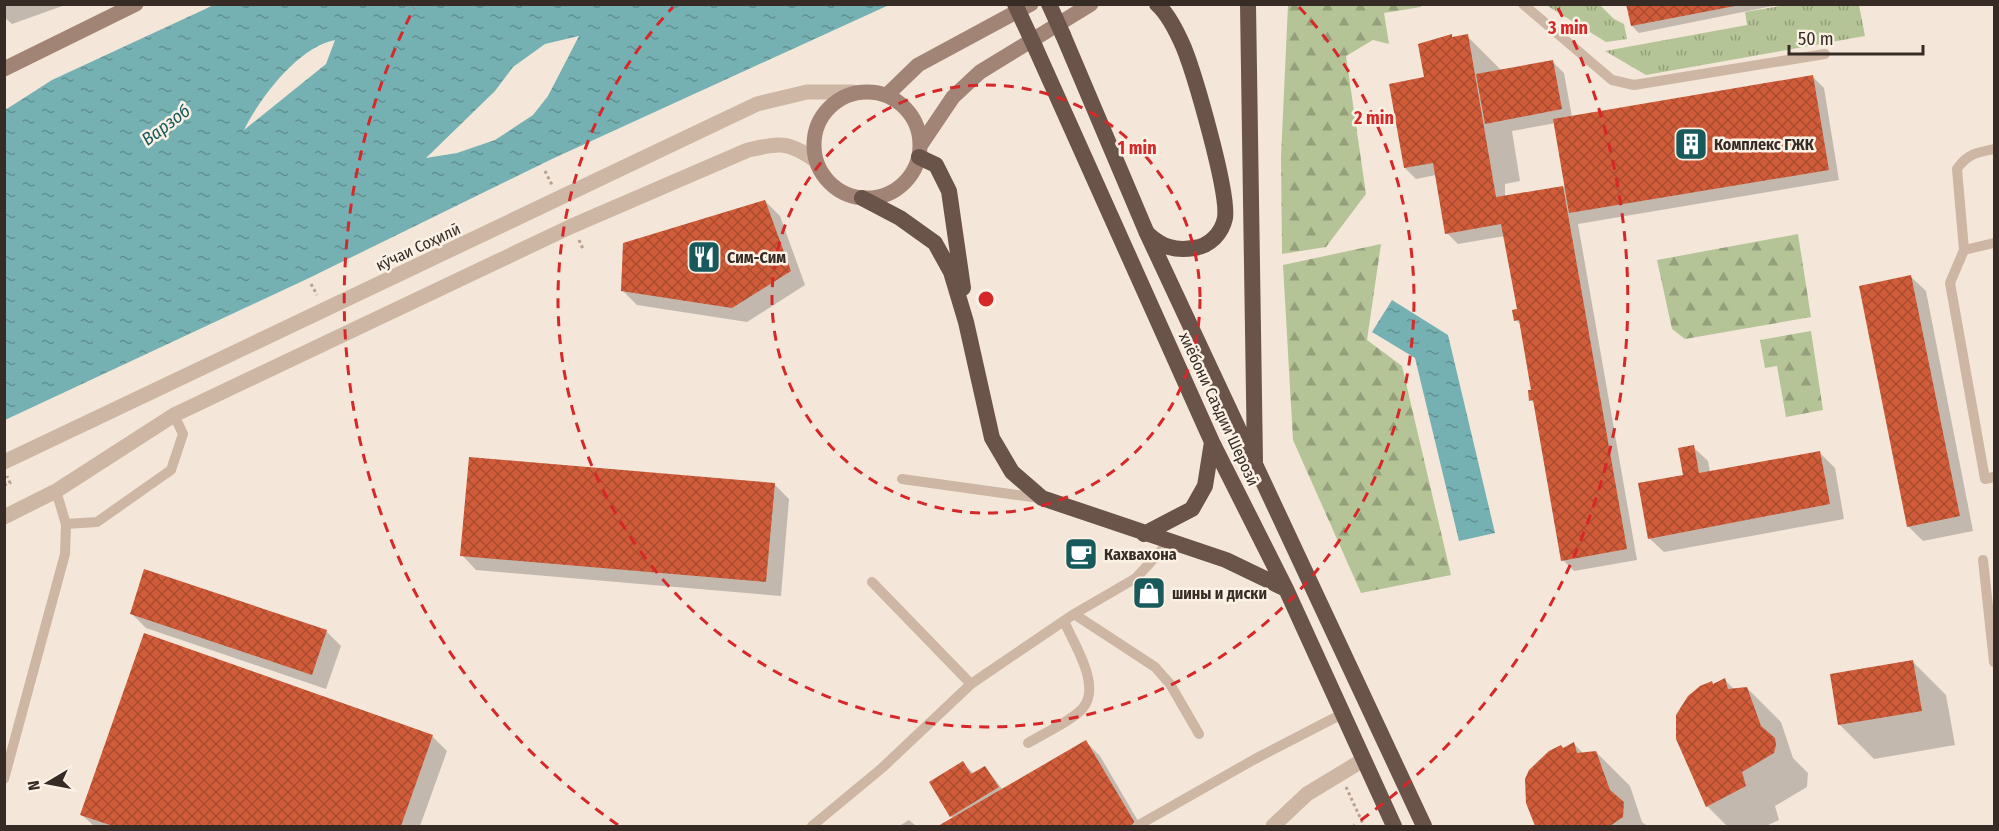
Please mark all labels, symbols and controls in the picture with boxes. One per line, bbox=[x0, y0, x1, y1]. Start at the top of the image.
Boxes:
text: 3 min bbox=[1547, 17, 1588, 39]
scale bar bbox=[1789, 18, 1922, 56]
text: 50 m bbox=[1798, 28, 1834, 50]
water label: Варзоб bbox=[137, 100, 195, 150]
text: 2 min bbox=[1353, 107, 1394, 129]
building icon: Комплекс ГЖК bbox=[1673, 126, 1709, 162]
place label: Комплекс ГЖК bbox=[1714, 135, 1815, 154]
text: 1 min bbox=[1117, 137, 1157, 159]
street label: кӯчаи Соҳилӣ bbox=[373, 219, 463, 275]
restaurant icon: Сим-Сим bbox=[686, 239, 722, 275]
place label: Сим-Сим bbox=[727, 248, 786, 267]
centre of rings bbox=[976, 289, 996, 309]
street label: хиёбони Саъдии Шерозӣ bbox=[1175, 329, 1263, 489]
cafe icon: Кахвахона bbox=[1063, 536, 1099, 572]
place label: Кахвахона bbox=[1104, 545, 1177, 564]
shop icon: шины и диски bbox=[1131, 575, 1167, 611]
place label: шины и диски bbox=[1172, 584, 1267, 603]
north arrow bbox=[18, 753, 78, 813]
text: N bbox=[24, 779, 44, 792]

